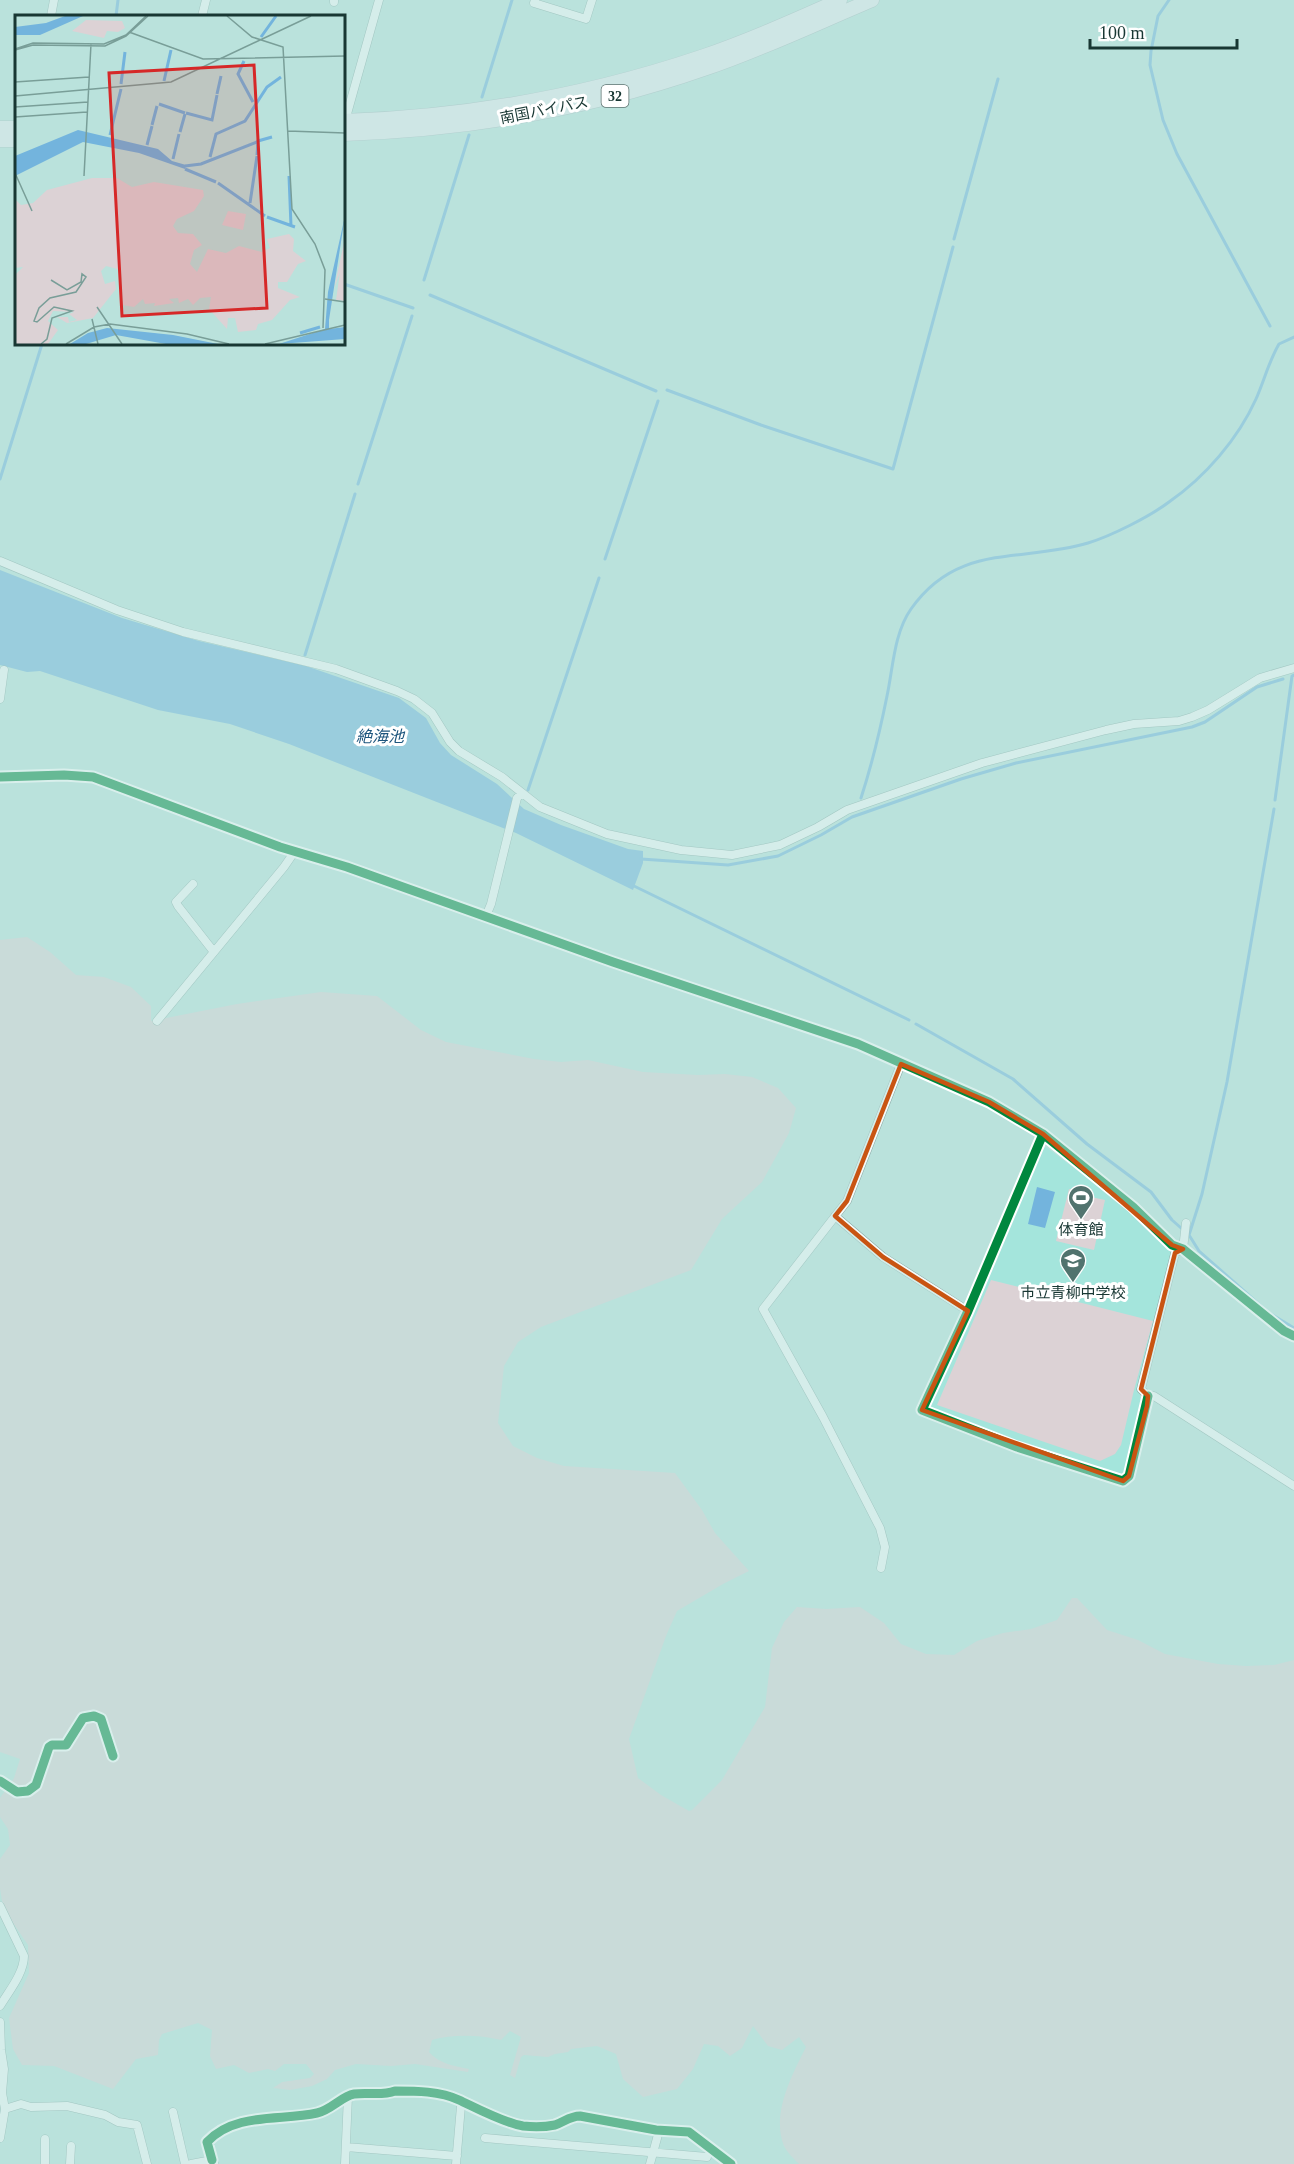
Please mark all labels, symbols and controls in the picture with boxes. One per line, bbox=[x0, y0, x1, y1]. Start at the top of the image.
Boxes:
scale bar bbox=[1090, 12, 1237, 50]
inset map bbox=[15, 15, 345, 345]
text: 100 m bbox=[1099, 23, 1145, 43]
road number: 32 bbox=[602, 85, 628, 107]
street label: 南国バイパス bbox=[498, 94, 590, 126]
water label: 絶海池 bbox=[356, 728, 406, 745]
sports icon: 体育館 bbox=[1066, 1183, 1096, 1221]
place label: 体育館 bbox=[1058, 1222, 1104, 1238]
school or university icon: 市立青柳中学校 bbox=[1058, 1246, 1088, 1284]
place label: 市立青柳中学校 bbox=[1020, 1285, 1126, 1301]

